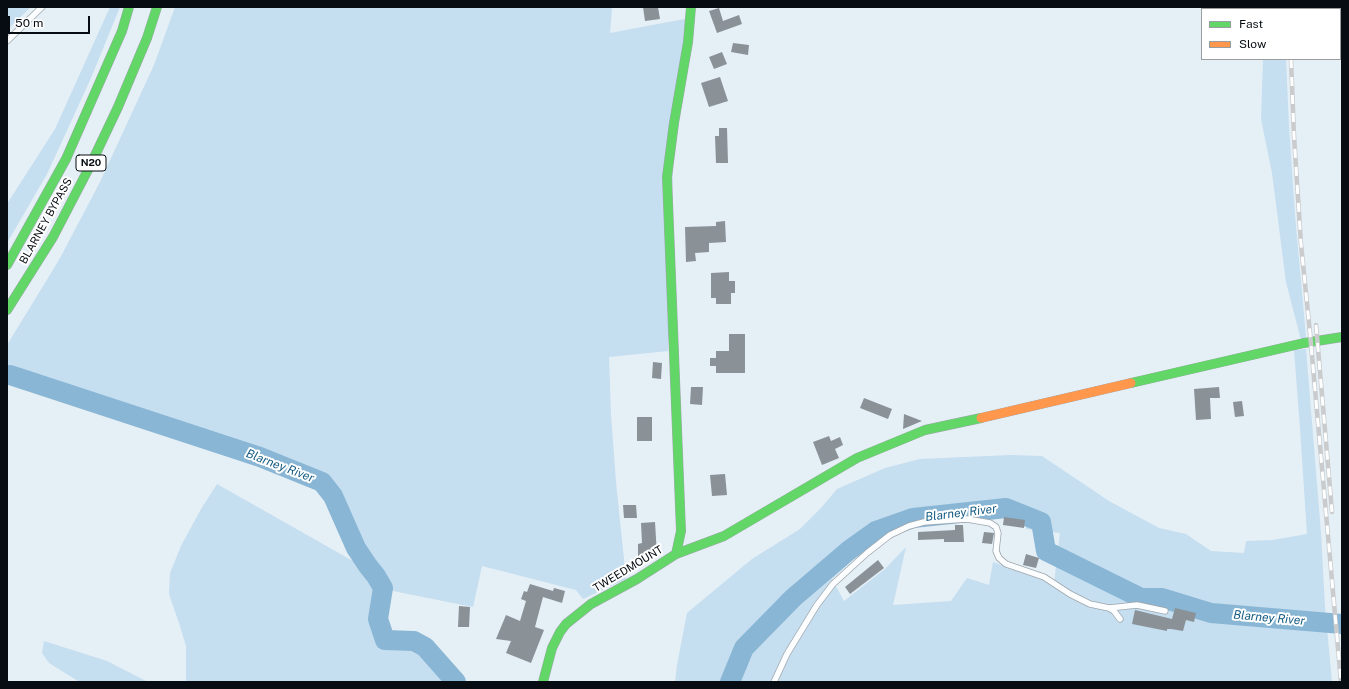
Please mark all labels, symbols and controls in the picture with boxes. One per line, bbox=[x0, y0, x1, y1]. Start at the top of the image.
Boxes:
scale bar bbox=[10, 8, 92, 34]
legend bbox=[1201, 8, 1341, 60]
text: 50 m bbox=[15, 16, 43, 30]
text: Fast bbox=[1239, 17, 1263, 31]
text: Slow bbox=[1239, 37, 1266, 51]
road number: N20 bbox=[76, 155, 106, 171]
street label: BLARNEY BYPASS bbox=[17, 176, 75, 266]
water label: Blarney River bbox=[244, 446, 316, 486]
water label: Blarney River bbox=[925, 501, 997, 525]
street label: TWEEDMOUNT bbox=[591, 543, 665, 595]
water label: Blarney River bbox=[1233, 608, 1305, 628]

